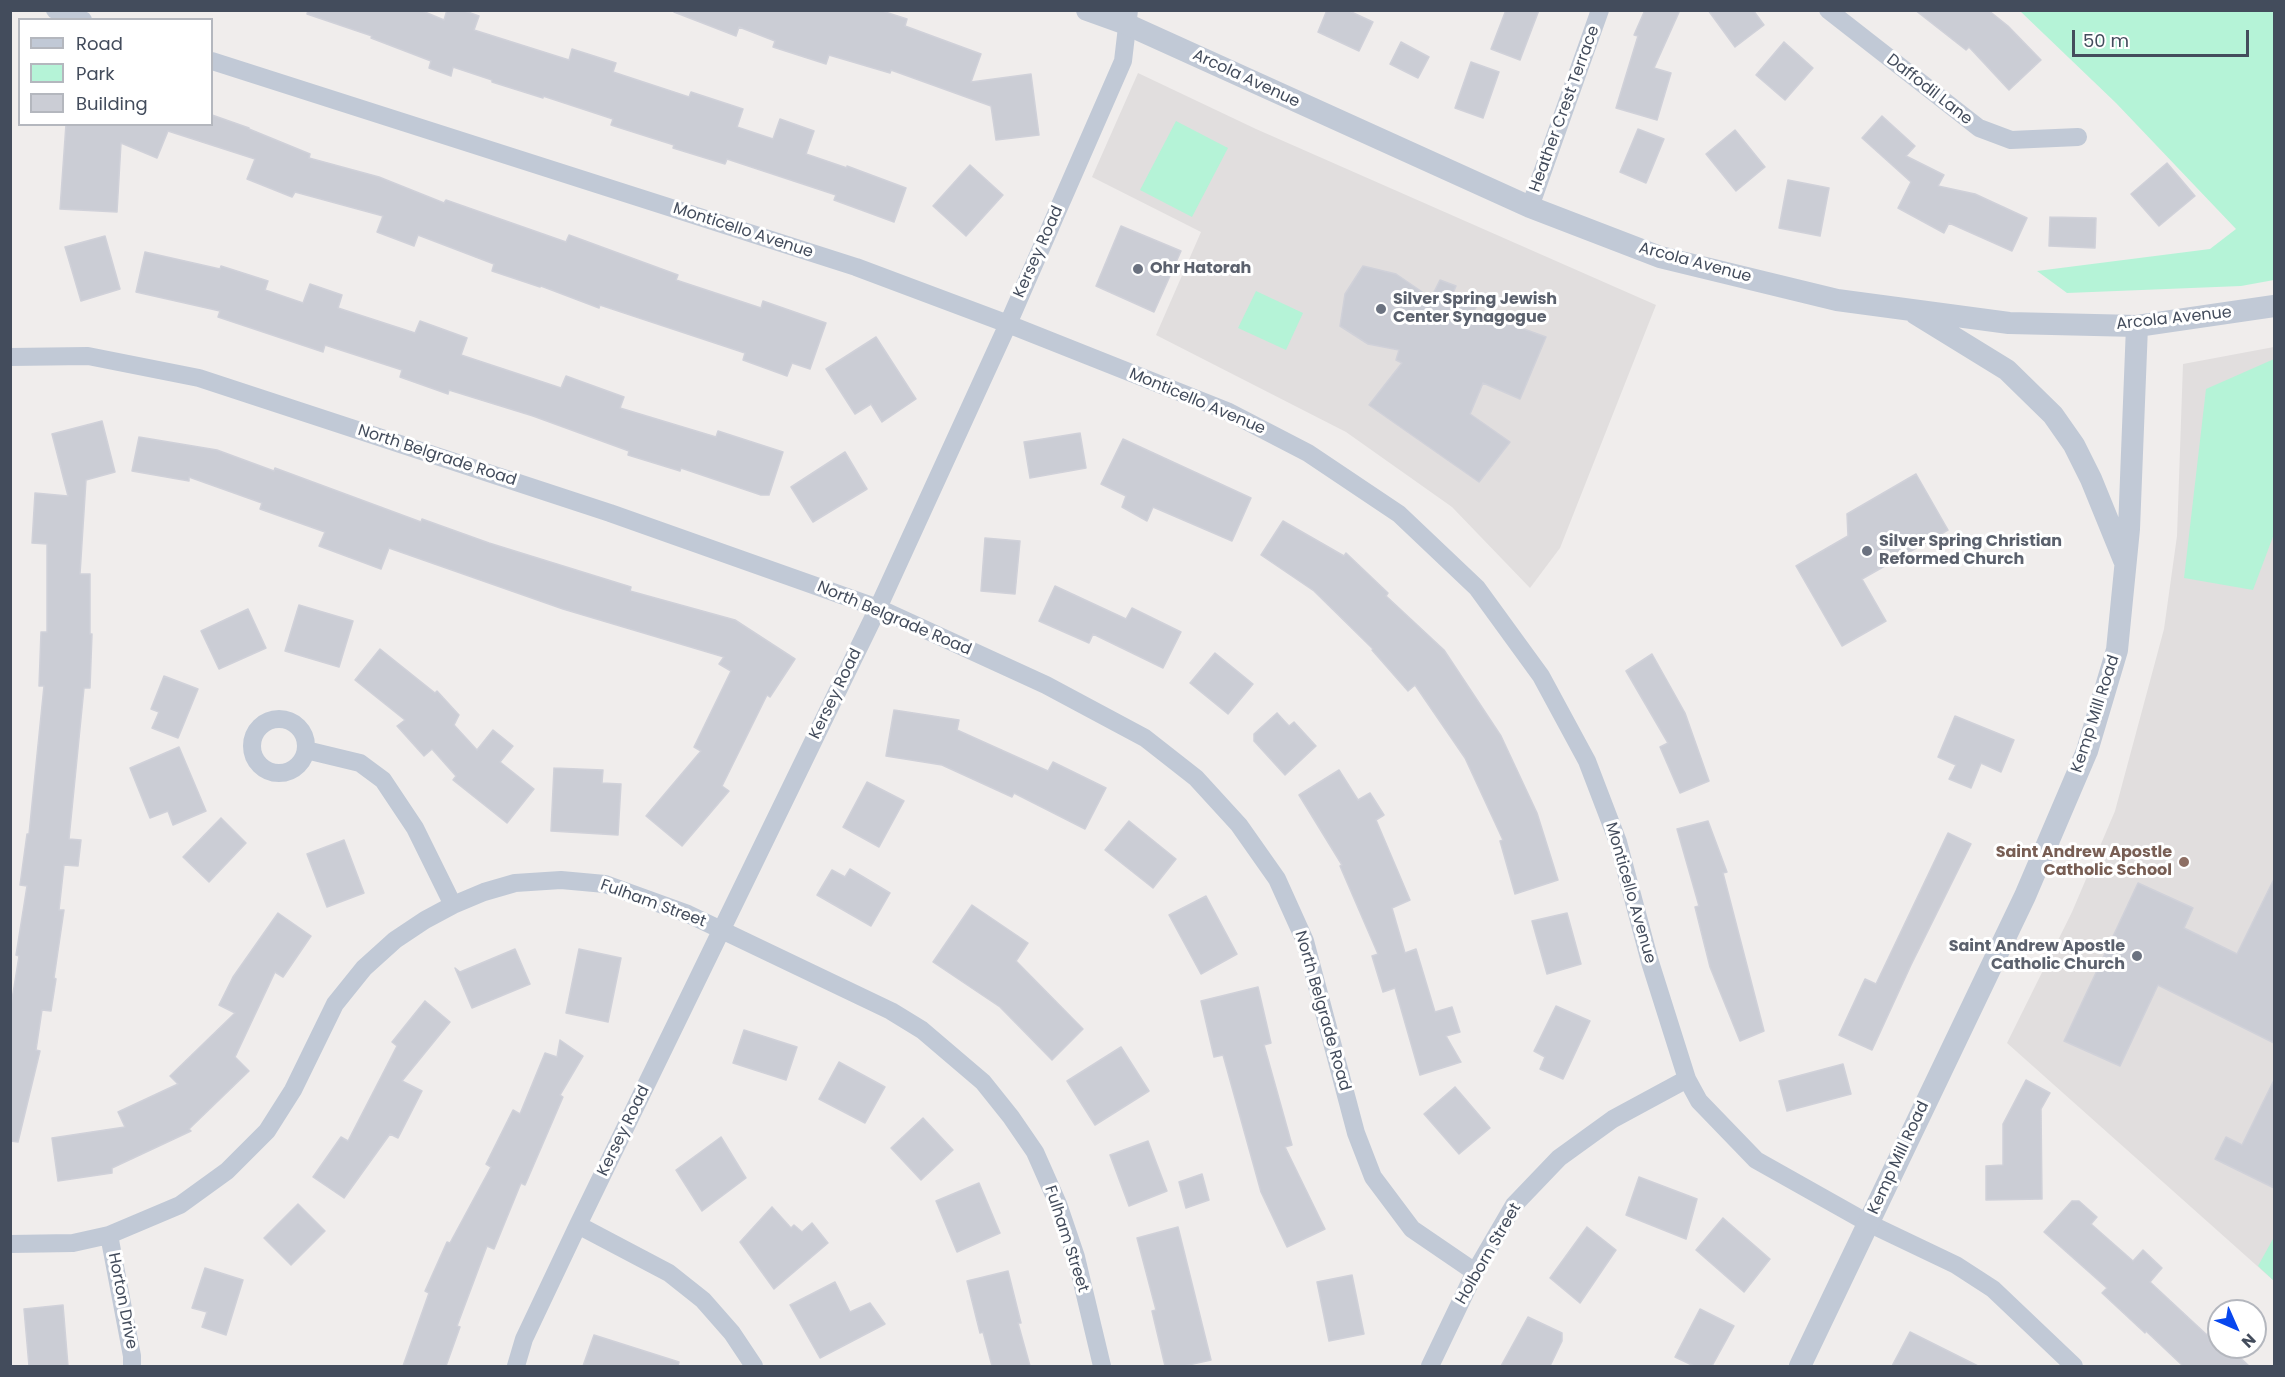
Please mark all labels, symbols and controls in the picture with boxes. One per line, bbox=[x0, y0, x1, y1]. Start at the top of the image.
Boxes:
legend bbox=[18, 18, 213, 126]
scale bar bbox=[2075, 18, 2252, 56]
street label: Heather Crest Terrace bbox=[1526, 23, 1604, 195]
text: 50 m bbox=[2083, 28, 2129, 53]
text: Road bbox=[76, 31, 123, 56]
street label: Arcola Avenue bbox=[1189, 46, 1303, 112]
street label: Daffodil Lane bbox=[1882, 50, 1976, 130]
text: Park bbox=[76, 61, 115, 86]
text: Building bbox=[76, 91, 148, 116]
street label: Monticello Avenue bbox=[671, 199, 815, 263]
street label: Kersey Road bbox=[1010, 203, 1068, 301]
street label: Arcola Avenue bbox=[1637, 239, 1753, 287]
place label: Ohr Hatorah bbox=[1150, 259, 1251, 279]
marker: Ohr Hatorah bbox=[1131, 262, 1145, 276]
place label: Silver Spring Jewish Center Synagogue bbox=[1393, 290, 1557, 328]
marker: Silver Spring Jewish Center Synagogue bbox=[1374, 302, 1388, 316]
street label: Arcola Avenue bbox=[2115, 303, 2233, 335]
street label: Monticello Avenue bbox=[1126, 365, 1268, 439]
street label: North Belgrade Road bbox=[355, 421, 519, 491]
place label: Silver Spring Christian Reformed Church bbox=[1879, 532, 2062, 570]
marker: Silver Spring Christian Reformed Church bbox=[1860, 544, 1874, 558]
street label: North Belgrade Road bbox=[814, 578, 974, 660]
street label: Kersey Road bbox=[806, 645, 866, 743]
street label: Kemp Mill Road bbox=[2068, 653, 2124, 775]
street label: Monticello Avenue bbox=[1601, 820, 1659, 966]
place label: Saint Andrew Apostle Catholic School bbox=[1996, 843, 2172, 881]
marker: Saint Andrew Apostle Catholic School bbox=[2177, 855, 2191, 869]
street label: Fulham Street bbox=[598, 876, 708, 932]
street label: North Belgrade Road bbox=[1290, 929, 1354, 1093]
place label: Saint Andrew Apostle Catholic Church bbox=[1949, 937, 2125, 975]
marker: Saint Andrew Apostle Catholic Church bbox=[2130, 949, 2144, 963]
street label: Kersey Road bbox=[594, 1082, 654, 1180]
street label: Kemp Mill Road bbox=[1864, 1098, 1934, 1218]
street label: Fulham Street bbox=[1040, 1183, 1092, 1295]
street label: Holborn Street bbox=[1452, 1200, 1526, 1308]
street label: Horton Drive bbox=[103, 1251, 141, 1351]
north arrow bbox=[2207, 1299, 2267, 1359]
text: N bbox=[2236, 1328, 2261, 1353]

